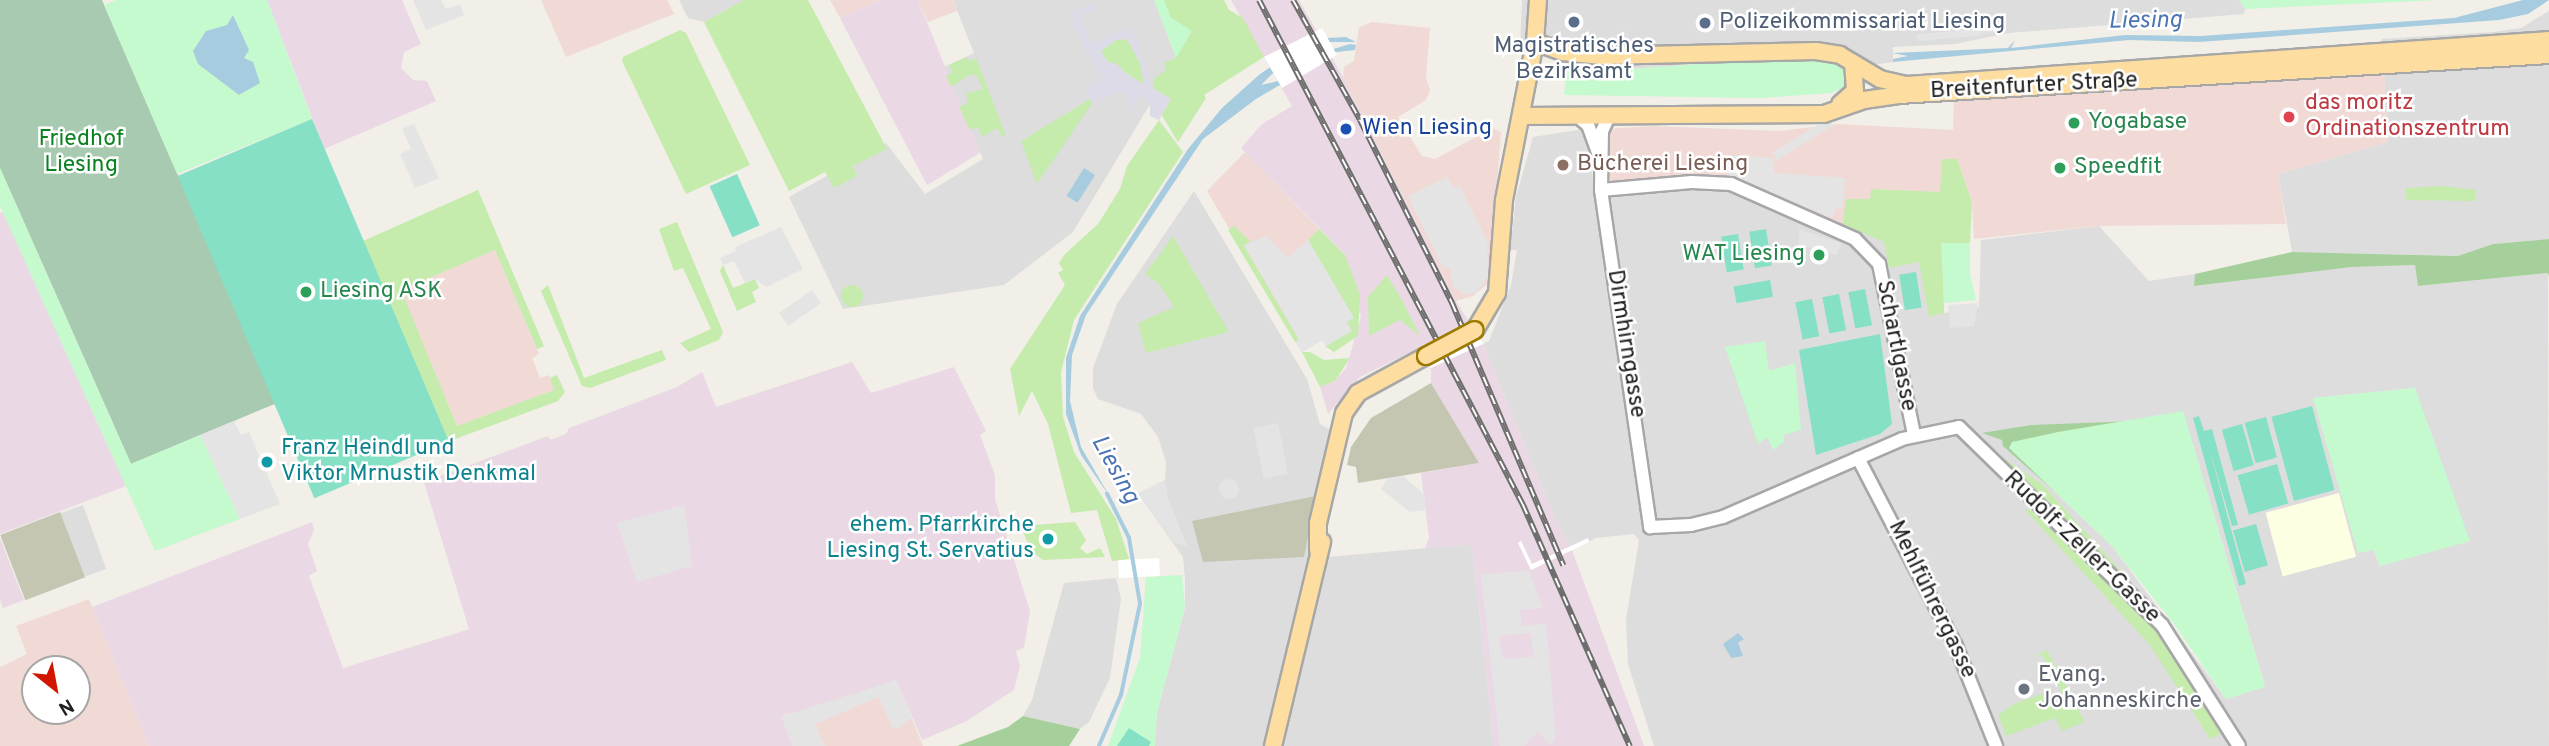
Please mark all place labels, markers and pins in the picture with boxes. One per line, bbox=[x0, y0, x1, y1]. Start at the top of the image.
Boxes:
place label: Polizeikommissariat Liesing bbox=[1719, 9, 2005, 37]
marker: Magistratisches Bezirksamt bbox=[1566, 14, 1582, 30]
marker: Polizeikommissariat Liesing bbox=[1697, 15, 1713, 31]
place label: Magistratisches Bezirksamt bbox=[1494, 33, 1654, 87]
place label: das moritz Ordinationszentrum bbox=[2305, 90, 2510, 144]
marker: das moritz Ordinationszentrum bbox=[2279, 107, 2299, 127]
place label: Yogabase bbox=[2088, 109, 2187, 137]
place label: Wien Liesing bbox=[1362, 115, 1492, 143]
marker: Yogabase bbox=[2066, 115, 2082, 131]
marker: Wien Liesing bbox=[1336, 119, 1356, 139]
place label: Bücherei Liesing bbox=[1577, 151, 1748, 179]
place label: Speedfit bbox=[2074, 154, 2162, 182]
marker: Bücherei Liesing bbox=[1555, 157, 1571, 173]
marker: Speedfit bbox=[2052, 160, 2068, 176]
place label: WAT Liesing bbox=[1681, 241, 1805, 269]
marker: WAT Liesing bbox=[1811, 247, 1827, 263]
place label: Liesing ASK bbox=[320, 278, 443, 306]
marker: Liesing ASK bbox=[298, 284, 314, 300]
place label: Franz Heindl und Viktor Mrnustik Denkmal bbox=[281, 435, 536, 489]
marker: Franz Heindl und Viktor Mrnustik Denkmal bbox=[259, 454, 275, 470]
place label: ehem. Pfarrkirche Liesing St. Servatius bbox=[827, 512, 1034, 566]
marker: ehem. Pfarrkirche Liesing St. Servatius bbox=[1040, 531, 1056, 547]
place label: Evang. Johanneskirche bbox=[2038, 662, 2202, 716]
marker: Evang. Johanneskirche bbox=[2016, 681, 2032, 697]

